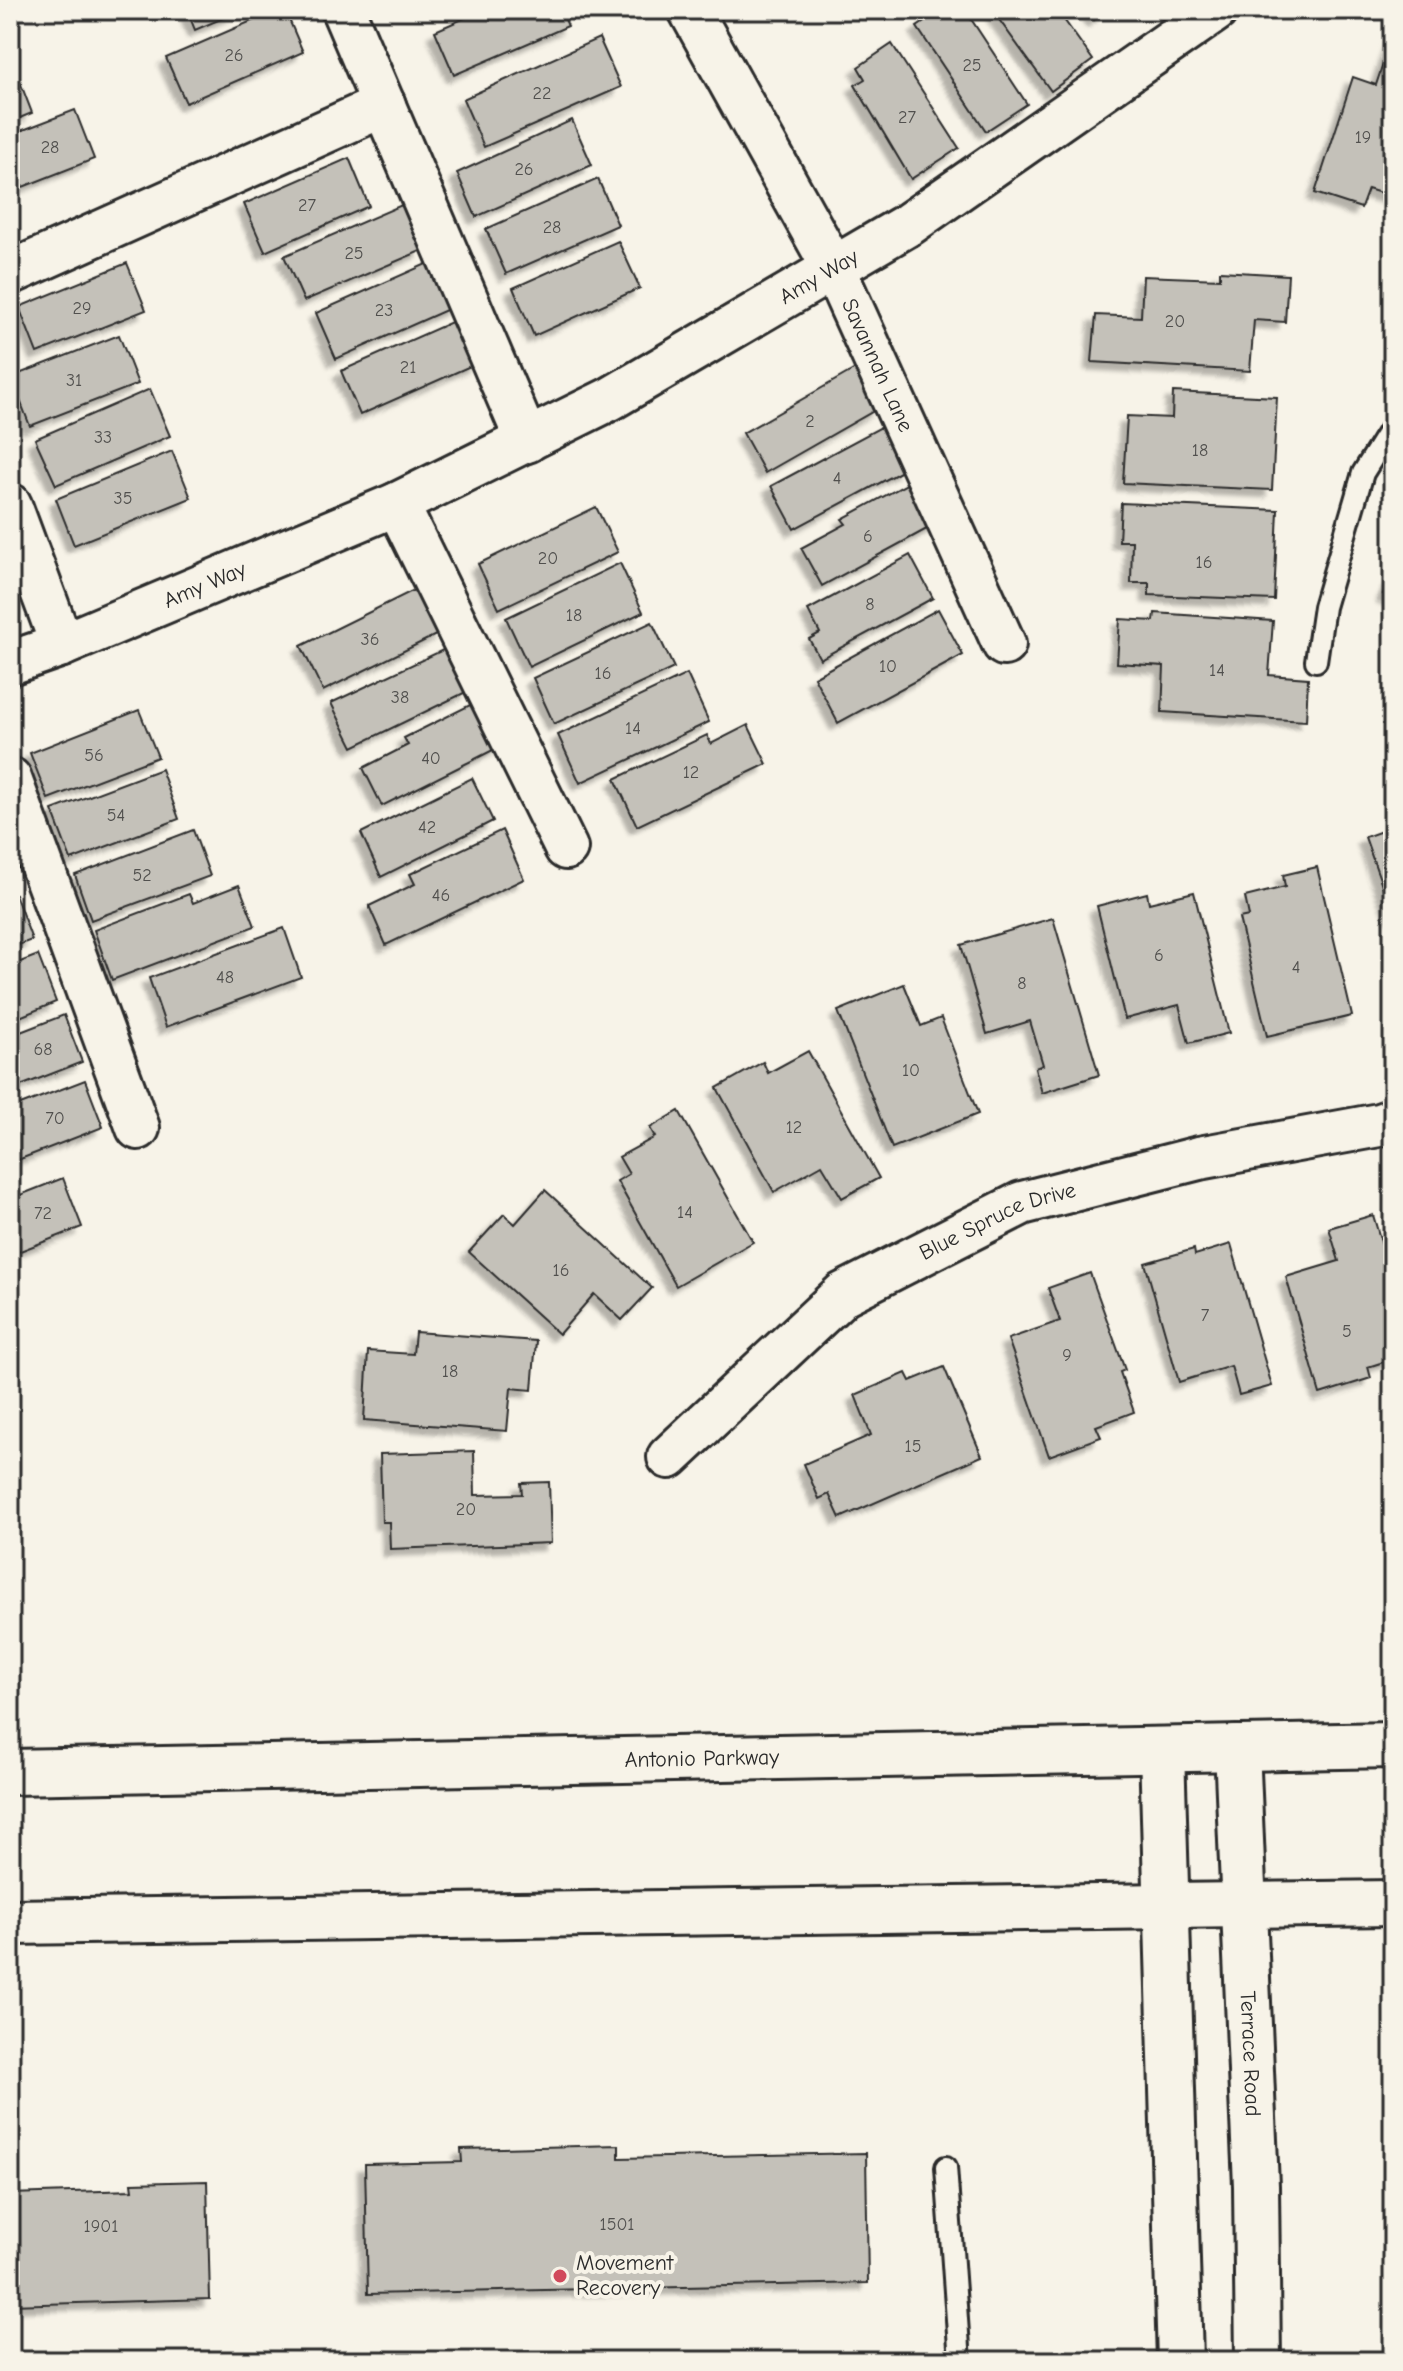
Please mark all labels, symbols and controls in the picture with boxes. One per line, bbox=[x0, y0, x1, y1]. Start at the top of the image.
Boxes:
house number: 26 bbox=[224, 45, 244, 66]
house number: 25 bbox=[962, 55, 982, 76]
house number: 22 bbox=[533, 83, 551, 104]
house number: 27 bbox=[898, 107, 916, 128]
house number: 19 bbox=[1355, 127, 1371, 148]
house number: 28 bbox=[41, 137, 59, 158]
house number: 26 bbox=[514, 159, 534, 180]
house number: 27 bbox=[298, 195, 316, 216]
house number: 28 bbox=[543, 217, 561, 238]
house number: 25 bbox=[344, 243, 364, 264]
street label: Amy Way bbox=[775, 243, 863, 310]
street label: Savannah Lane bbox=[836, 294, 919, 436]
house number: 29 bbox=[73, 298, 91, 319]
house number: 23 bbox=[375, 300, 393, 321]
house number: 20 bbox=[1165, 311, 1185, 332]
house number: 21 bbox=[400, 357, 416, 378]
house number: 31 bbox=[66, 370, 82, 391]
house number: 2 bbox=[805, 411, 815, 432]
house number: 33 bbox=[94, 427, 112, 448]
house number: 18 bbox=[1192, 440, 1208, 461]
house number: 4 bbox=[833, 468, 841, 489]
house number: 35 bbox=[114, 488, 132, 509]
house number: 6 bbox=[863, 526, 873, 547]
house number: 20 bbox=[538, 548, 558, 569]
house number: 16 bbox=[1196, 552, 1212, 573]
street label: Amy Way bbox=[160, 556, 250, 614]
house number: 8 bbox=[865, 594, 875, 615]
house number: 18 bbox=[566, 605, 582, 626]
house number: 36 bbox=[361, 629, 379, 650]
house number: 10 bbox=[879, 656, 897, 677]
house number: 14 bbox=[1209, 660, 1225, 681]
house number: 16 bbox=[595, 663, 611, 684]
house number: 38 bbox=[391, 687, 409, 708]
house number: 14 bbox=[625, 718, 641, 739]
house number: 56 bbox=[84, 745, 104, 766]
house number: 40 bbox=[421, 748, 441, 769]
house number: 12 bbox=[683, 762, 699, 783]
house number: 54 bbox=[107, 805, 125, 826]
house number: 42 bbox=[418, 817, 436, 838]
house number: 52 bbox=[132, 865, 152, 886]
house number: 46 bbox=[432, 885, 450, 906]
house number: 6 bbox=[1154, 945, 1164, 966]
house number: 4 bbox=[1292, 957, 1300, 978]
house number: 48 bbox=[216, 967, 234, 988]
house number: 8 bbox=[1017, 973, 1027, 994]
house number: 68 bbox=[33, 1039, 53, 1060]
house number: 10 bbox=[902, 1060, 920, 1081]
house number: 70 bbox=[45, 1108, 65, 1129]
house number: 12 bbox=[786, 1117, 802, 1138]
street label: Blue Spruce Drive bbox=[915, 1177, 1078, 1266]
house number: 14 bbox=[677, 1202, 693, 1223]
house number: 72 bbox=[34, 1203, 52, 1224]
house number: 16 bbox=[553, 1260, 569, 1281]
house number: 7 bbox=[1201, 1305, 1210, 1326]
house number: 5 bbox=[1342, 1321, 1352, 1342]
house number: 9 bbox=[1062, 1345, 1072, 1366]
house number: 18 bbox=[442, 1361, 458, 1382]
house number: 15 bbox=[905, 1436, 921, 1457]
house number: 20 bbox=[456, 1499, 476, 1520]
street label: Antonio Parkway bbox=[624, 1744, 780, 1773]
street label: Terrace Road bbox=[1235, 1990, 1266, 2117]
house number: 1501 bbox=[600, 2214, 634, 2235]
house number: 1901 bbox=[84, 2216, 118, 2237]
place label: Movement Recovery bbox=[576, 2250, 674, 2301]
marker: Movement Recovery bbox=[551, 2267, 569, 2285]

